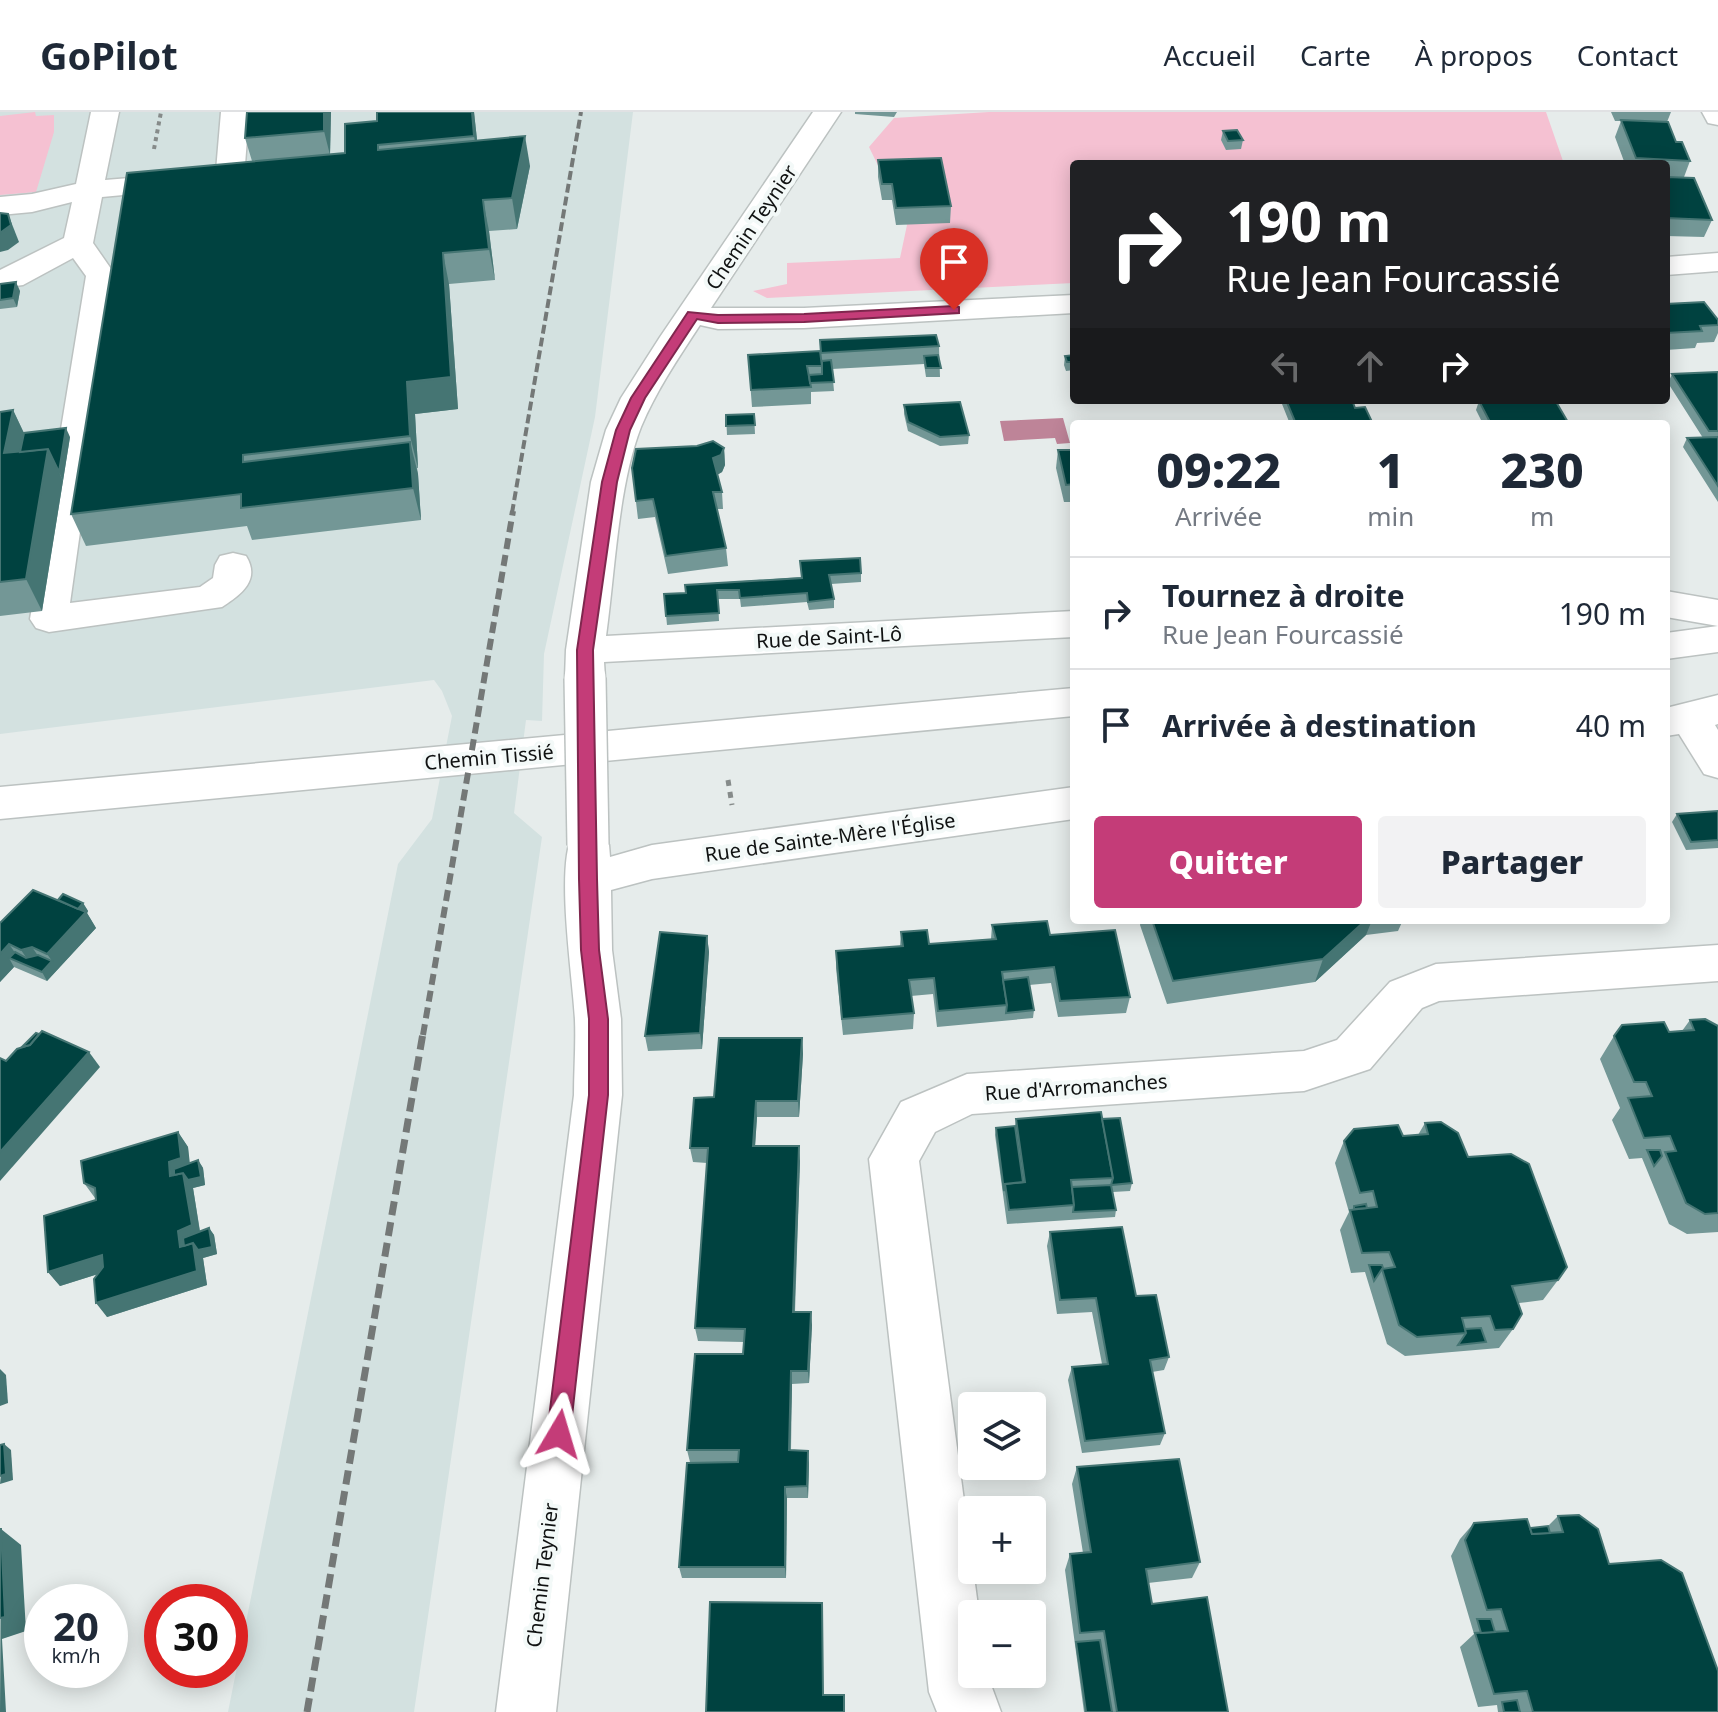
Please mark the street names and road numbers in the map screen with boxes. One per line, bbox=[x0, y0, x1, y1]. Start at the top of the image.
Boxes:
street label: Chemin Teynier bbox=[699, 159, 803, 295]
street label: Rue de Saint-Lô bbox=[755, 620, 903, 654]
street label: Chemin Tissié bbox=[423, 738, 555, 776]
street label: Rue de Sainte-Mère l'Église bbox=[703, 806, 957, 868]
street label: Rue d'Arromanches bbox=[984, 1067, 1168, 1107]
street label: Chemin Teynier bbox=[520, 1501, 564, 1649]

